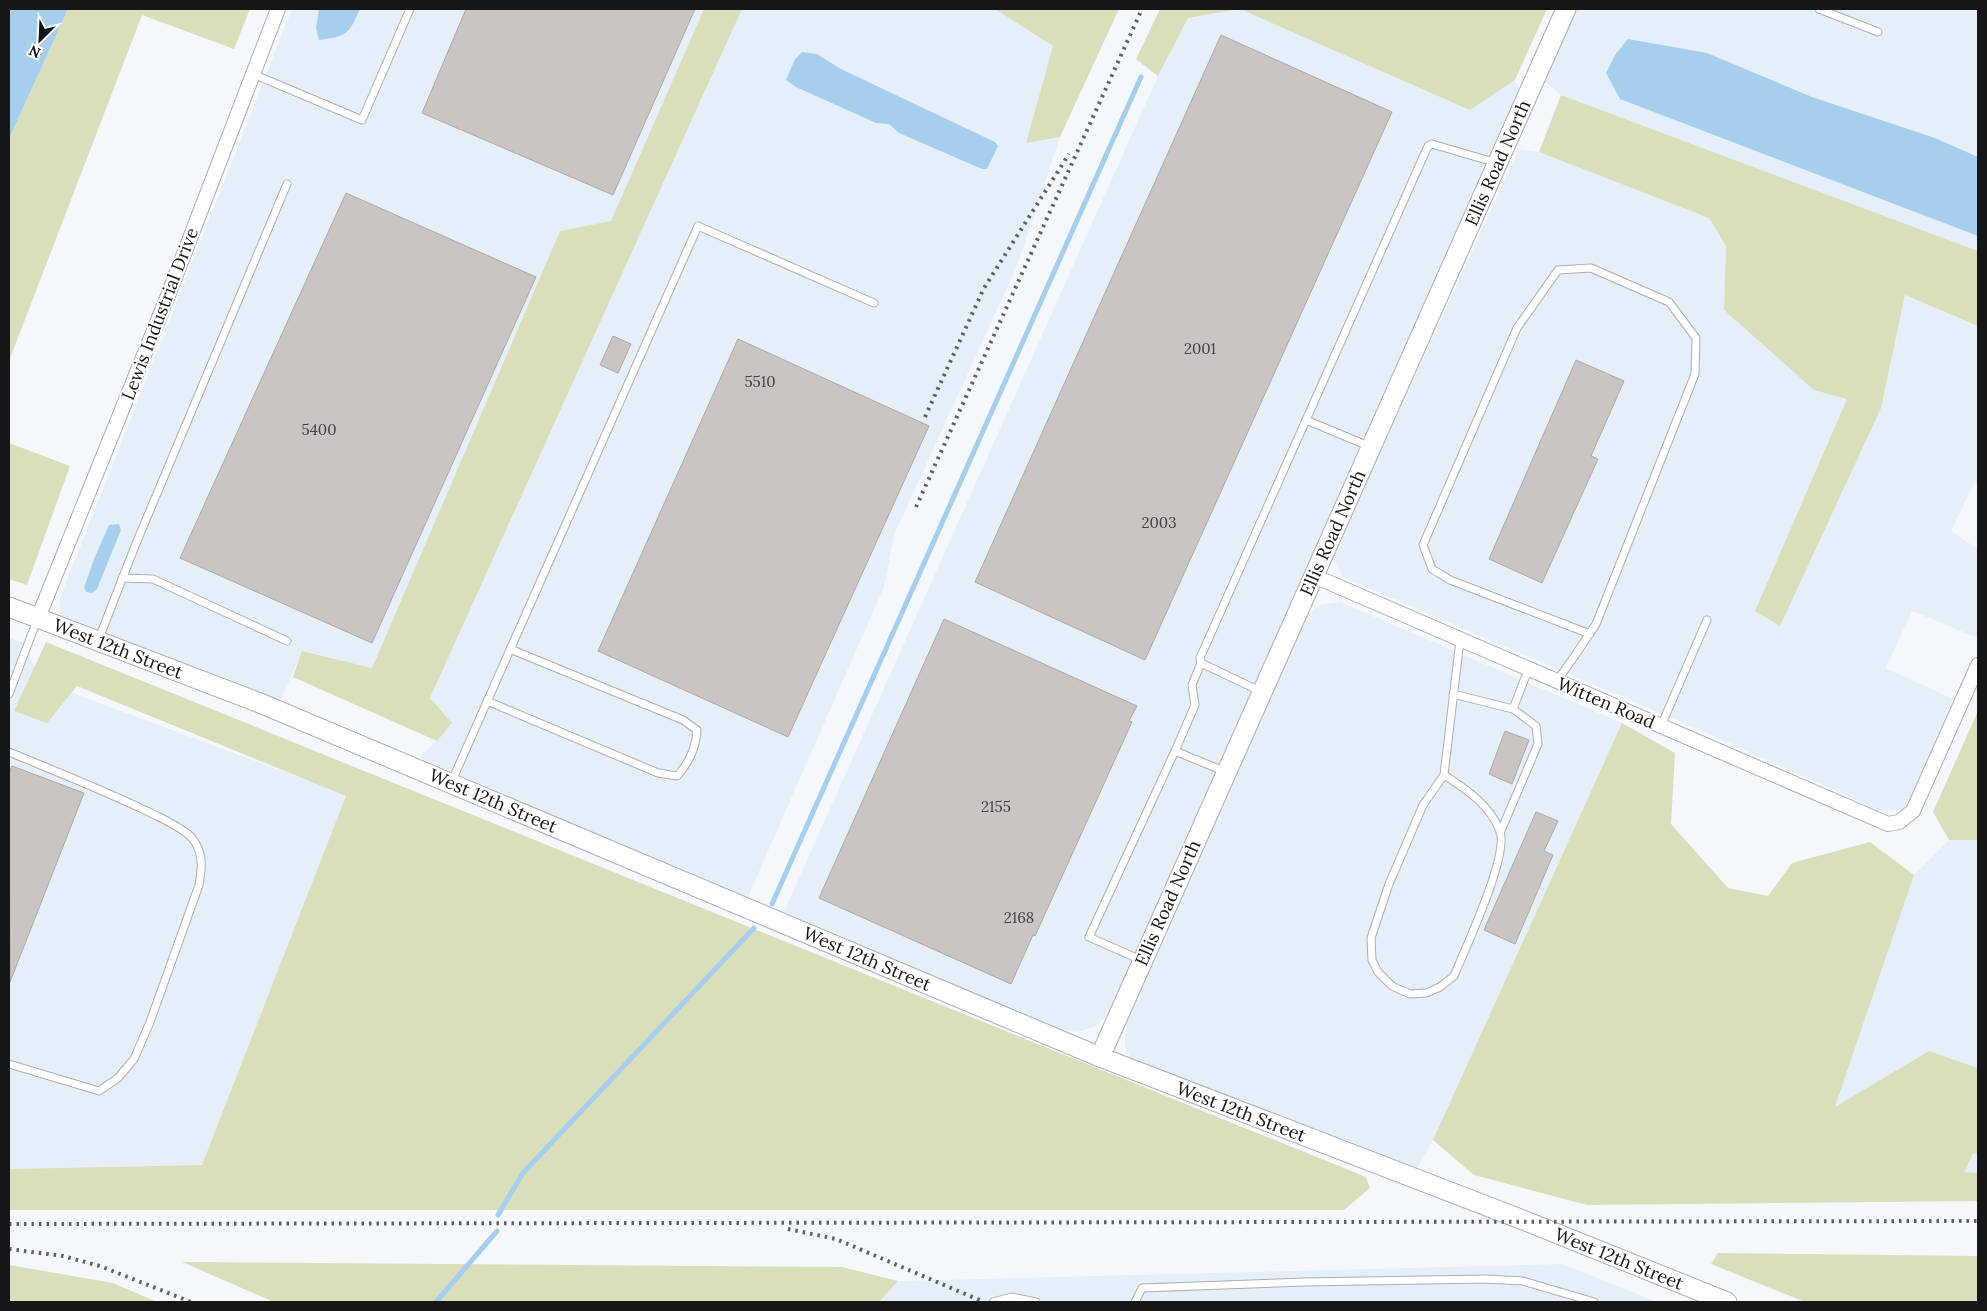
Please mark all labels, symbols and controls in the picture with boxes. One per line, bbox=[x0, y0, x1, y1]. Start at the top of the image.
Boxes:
north arrow bbox=[15, 15, 65, 65]
text: N bbox=[26, 41, 43, 62]
street label: Ellis Road North bbox=[1460, 96, 1536, 229]
street label: Lewis Industrial Drive bbox=[116, 224, 203, 403]
house number: 2001 bbox=[1184, 339, 1216, 358]
house number: 5510 bbox=[744, 372, 776, 391]
house number: 5400 bbox=[302, 420, 336, 439]
street label: Ellis Road North bbox=[1295, 466, 1371, 599]
house number: 2003 bbox=[1141, 513, 1177, 532]
street label: West 12th Street bbox=[50, 613, 186, 684]
street label: Witten Road bbox=[1554, 672, 1659, 734]
street label: West 12th Street bbox=[426, 763, 561, 838]
house number: 2155 bbox=[981, 797, 1011, 816]
street label: Ellis Road North bbox=[1130, 836, 1206, 969]
house number: 2168 bbox=[1004, 908, 1034, 927]
street label: West 12th Street bbox=[800, 921, 935, 996]
street label: West 12th Street bbox=[1173, 1076, 1309, 1147]
street label: West 12th Street bbox=[1551, 1222, 1687, 1295]

